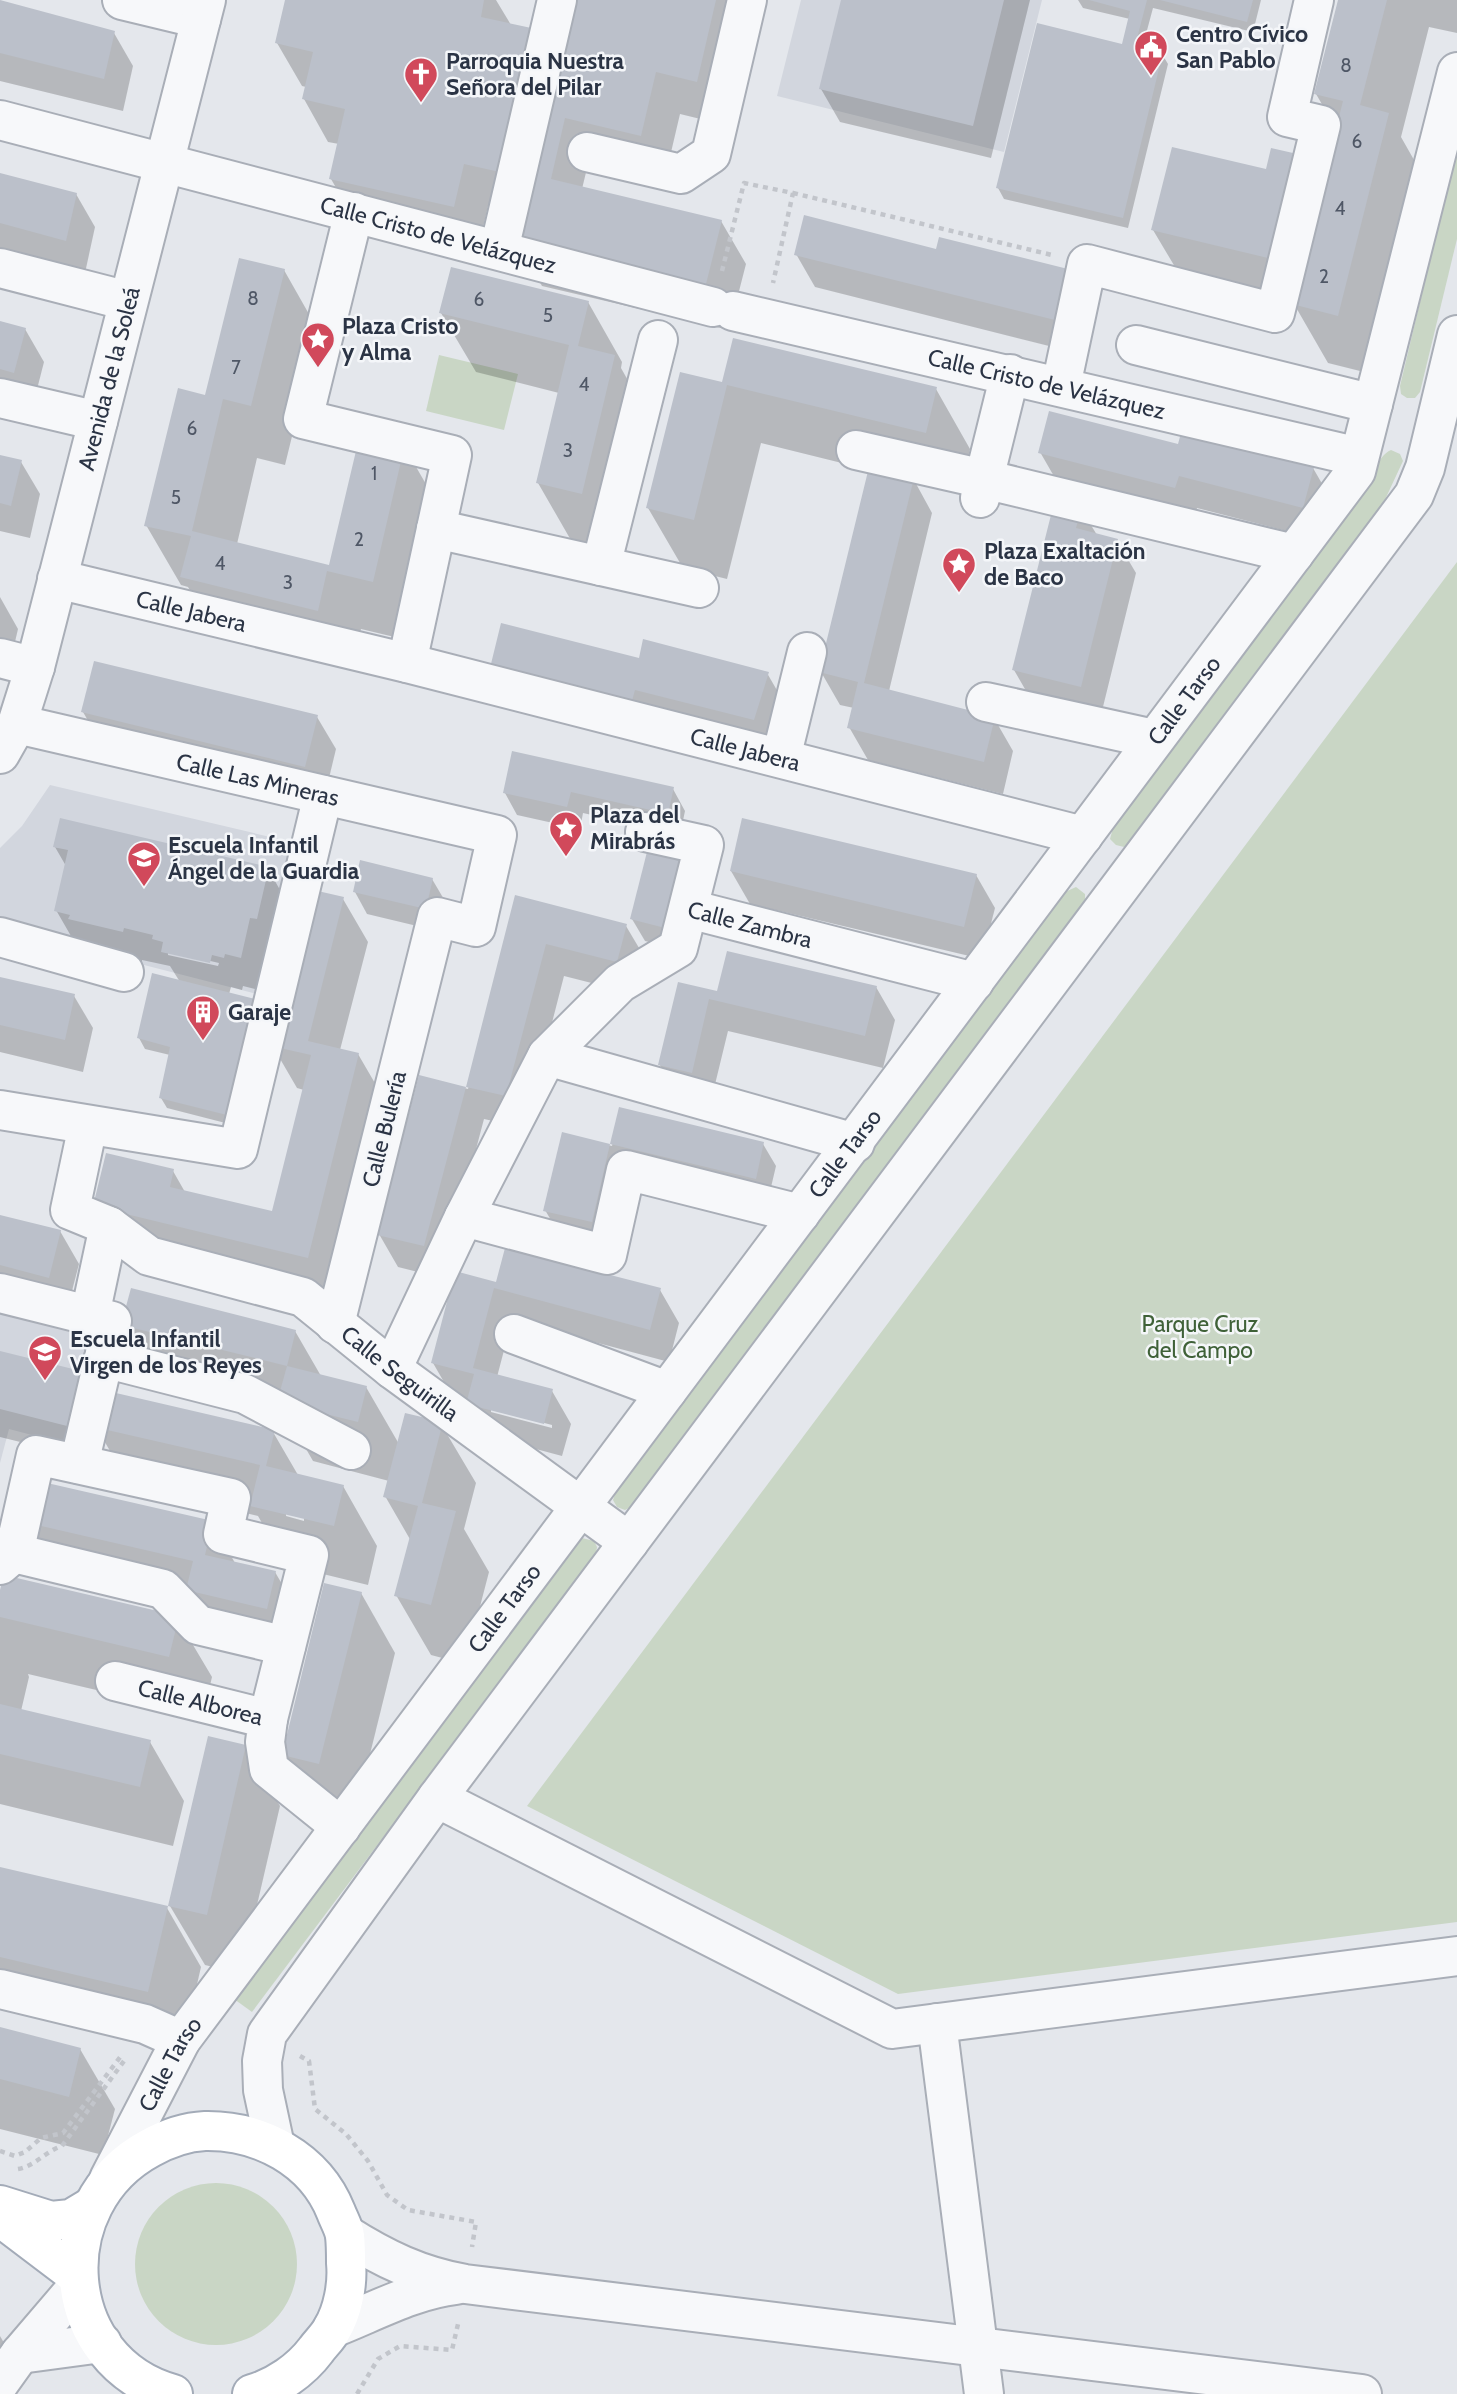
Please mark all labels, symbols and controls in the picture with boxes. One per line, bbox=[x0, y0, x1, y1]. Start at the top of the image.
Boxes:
place label: Centro Cívico San Pablo bbox=[1176, 20, 1308, 74]
public building icon: Centro Cívico San Pablo bbox=[1132, 28, 1170, 77]
place label: Parroquia Nuestra Señora del Pilar bbox=[446, 47, 625, 101]
house number: 8 bbox=[1340, 54, 1352, 77]
church icon: Parroquia Nuestra Señora del Pilar bbox=[402, 55, 440, 104]
house number: 6 bbox=[1352, 130, 1362, 153]
street label: Calle Cristo de Velázquez bbox=[317, 191, 559, 279]
house number: 4 bbox=[1335, 197, 1346, 220]
house number: 2 bbox=[1319, 265, 1329, 288]
street label: Avenida de la Soleá bbox=[72, 284, 146, 473]
house number: 8 bbox=[247, 287, 259, 310]
house number: 6 bbox=[474, 288, 484, 311]
house number: 5 bbox=[543, 304, 553, 327]
place label: Plaza Cristo y Alma bbox=[342, 312, 458, 366]
place icon: Plaza Cristo y Alma bbox=[299, 320, 337, 369]
street label: Calle Cristo de Velázquez bbox=[925, 343, 1168, 425]
house number: 7 bbox=[231, 356, 241, 379]
house number: 4 bbox=[579, 373, 590, 396]
house number: 6 bbox=[187, 417, 197, 440]
house number: 3 bbox=[563, 439, 573, 462]
house number: 1 bbox=[371, 462, 377, 485]
house number: 5 bbox=[171, 486, 181, 509]
house number: 2 bbox=[354, 528, 364, 551]
place label: Plaza Exaltación de Baco bbox=[984, 537, 1145, 591]
place icon: Plaza Exaltación de Baco bbox=[940, 545, 978, 594]
house number: 4 bbox=[215, 552, 226, 575]
house number: 3 bbox=[283, 571, 293, 594]
street label: Calle Jabera bbox=[133, 584, 249, 638]
street label: Calle Tarso bbox=[1142, 650, 1227, 751]
street label: Calle Jabera bbox=[687, 722, 803, 777]
street label: Calle Las Mineras bbox=[174, 747, 342, 812]
place label: Plaza del Mirabrás bbox=[590, 801, 680, 855]
place icon: Plaza del Mirabrás bbox=[547, 809, 585, 858]
place label: Escuela Infantil Ángel de la Guardia bbox=[168, 831, 360, 885]
school or university icon: Escuela Infantil Ángel de la Guardia bbox=[125, 839, 163, 888]
street label: Calle Zambra bbox=[685, 895, 815, 954]
building icon: Garaje bbox=[184, 993, 222, 1042]
place label: Garaje bbox=[228, 998, 291, 1026]
street label: Calle Bulería bbox=[356, 1068, 412, 1190]
street label: Calle Tarso bbox=[802, 1103, 887, 1204]
park label: Parque Cruz del Campo bbox=[1142, 1310, 1259, 1364]
street label: Calle Seguirilla bbox=[336, 1320, 464, 1427]
place label: Escuela Infantil Virgen de los Reyes bbox=[70, 1325, 262, 1379]
school or university icon: Escuela Infantil Virgen de los Reyes bbox=[26, 1333, 64, 1382]
street label: Calle Tarso bbox=[462, 1558, 547, 1658]
street label: Calle Alborea bbox=[135, 1673, 266, 1731]
street label: Calle Tarso bbox=[132, 2011, 208, 2116]

